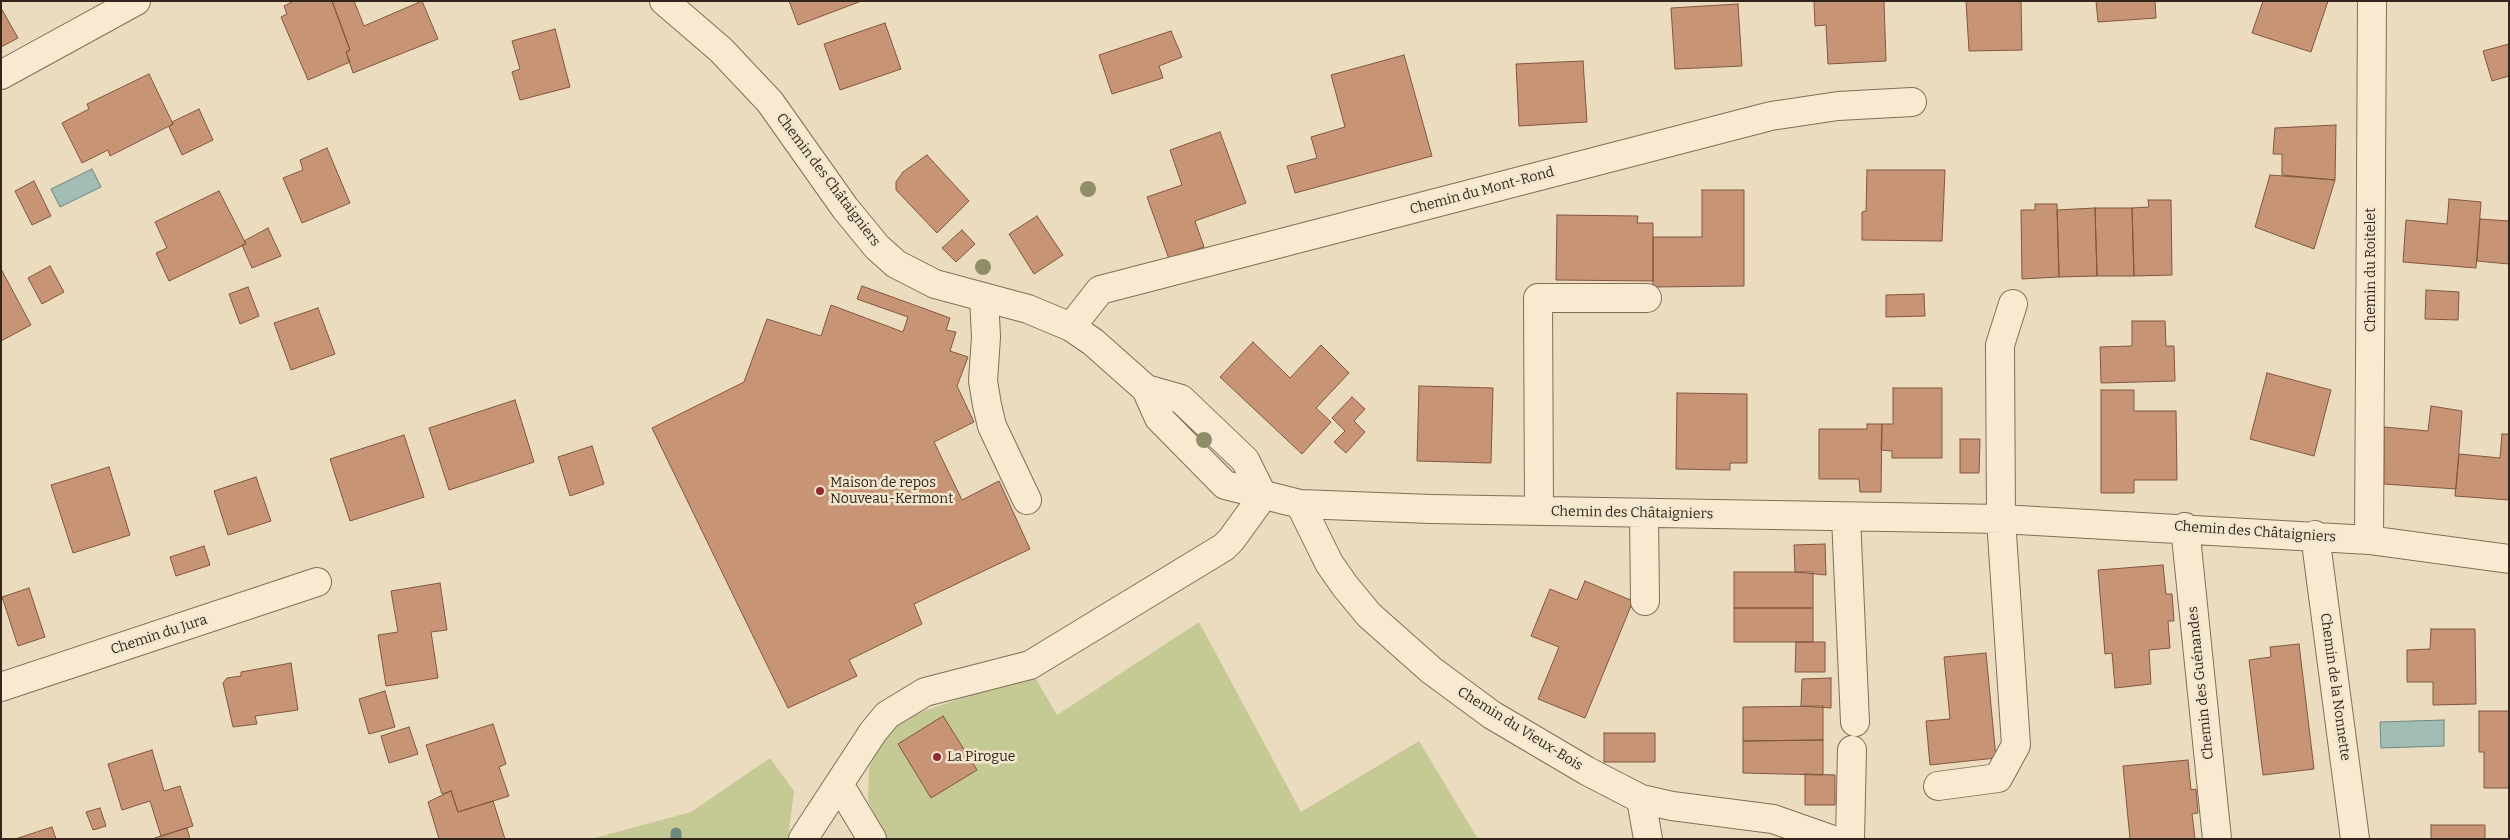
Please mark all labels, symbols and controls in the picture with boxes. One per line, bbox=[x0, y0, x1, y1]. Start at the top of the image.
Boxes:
street label: Chemin des Châtaigniers bbox=[772, 110, 884, 250]
street label: Chemin du Mont-Rond bbox=[1408, 164, 1556, 218]
street label: Chemin du Roitelet bbox=[2363, 208, 2379, 332]
place label: Maison de repos Nouveau-Kermont bbox=[830, 475, 953, 508]
marker: Maison de repos Nouveau-Kermont bbox=[814, 485, 826, 497]
street label: Chemin des Châtaigniers bbox=[1551, 503, 1713, 523]
street label: Chemin des Châtaigniers bbox=[2173, 518, 2337, 546]
street label: Chemin des Guénandes bbox=[2185, 605, 2217, 761]
street label: Chemin du Jura bbox=[109, 611, 209, 659]
street label: Chemin de la Nonnette bbox=[2316, 612, 2354, 762]
street label: Chemin du Vieux-Bois bbox=[1454, 684, 1586, 774]
place label: La Pirogue bbox=[947, 749, 1015, 765]
marker: La Pirogue bbox=[931, 751, 943, 763]

